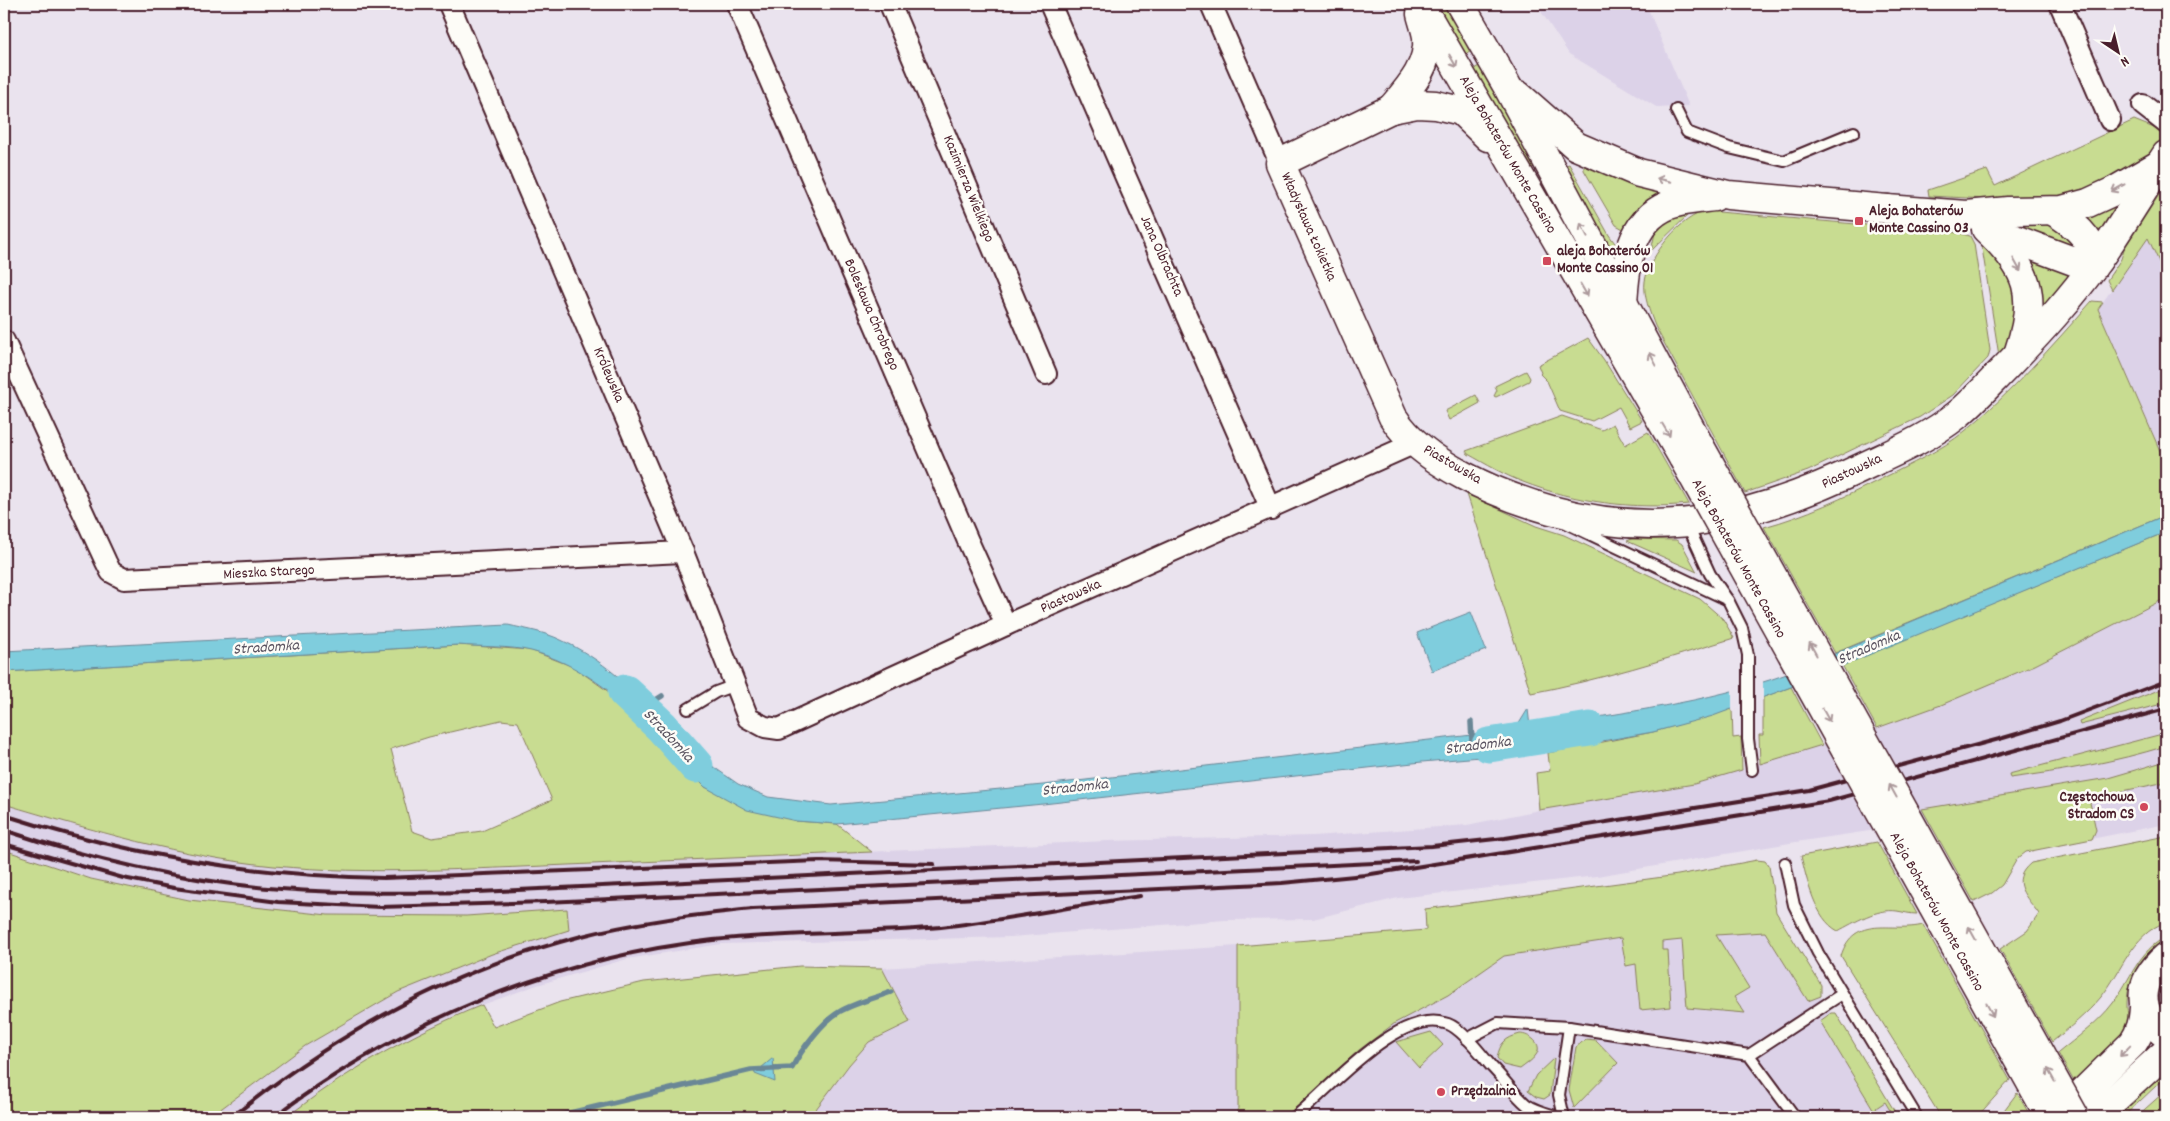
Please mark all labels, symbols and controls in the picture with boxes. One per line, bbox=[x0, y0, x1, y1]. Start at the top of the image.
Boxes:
north arrow bbox=[2092, 28, 2142, 78]
text: N bbox=[2116, 51, 2133, 71]
one-way arrow bbox=[1449, 53, 1459, 68]
street label: Aleja Bohaterów Monte Cassino bbox=[1453, 72, 1562, 238]
street label: Kazimierza Wielkiego bbox=[936, 132, 1000, 246]
street label: Władysława Łokietka bbox=[1274, 169, 1342, 286]
one-way arrow bbox=[1656, 175, 1672, 184]
one-way arrow bbox=[2111, 184, 2126, 193]
place label: Aleja Bohaterów Monte Cassino 03 bbox=[1869, 201, 1969, 240]
street label: Jana Olbrachta bbox=[1133, 212, 1189, 301]
marker: Aleja Bohaterów Monte Cassino 03 bbox=[1853, 215, 1865, 227]
one-way arrow bbox=[1579, 223, 1589, 238]
place label: aleja Bohaterów Monte Cassino 01 bbox=[1557, 241, 1653, 280]
marker: aleja Bohaterów Monte Cassino 01 bbox=[1541, 255, 1553, 267]
street label: Bolesława Chrobrego bbox=[837, 256, 905, 375]
one-way arrow bbox=[2013, 258, 2023, 272]
one-way arrow bbox=[1579, 283, 1589, 298]
street label: Królewska bbox=[586, 344, 630, 407]
one-way arrow bbox=[1648, 352, 1657, 367]
one-way arrow bbox=[1661, 423, 1671, 438]
street label: Piastowska bbox=[1419, 439, 1486, 491]
street label: Piastowska bbox=[1818, 448, 1887, 496]
street label: Aleja Bohaterów Monte Cassino bbox=[1685, 475, 1791, 643]
street label: Mieszka Starego bbox=[223, 560, 316, 586]
street label: Piastowska bbox=[1037, 573, 1106, 620]
water label: Stradomka bbox=[1834, 624, 1905, 671]
water label: Stradomka bbox=[232, 634, 301, 662]
one-way arrow bbox=[1808, 642, 1818, 657]
water label: Stradomka bbox=[637, 704, 700, 769]
one-way arrow bbox=[1821, 707, 1831, 722]
water label: Stradomka bbox=[1444, 730, 1514, 761]
water label: Stradomka bbox=[1041, 773, 1111, 803]
one-way arrow bbox=[1887, 784, 1897, 799]
place label: Częstochowa Stradom CS bbox=[2059, 787, 2135, 826]
marker: Częstochowa Stradom CS bbox=[2138, 801, 2150, 813]
street label: Aleja Bohaterów Monte Cassino bbox=[1883, 828, 1989, 996]
one-way arrow bbox=[1967, 926, 1976, 941]
one-way arrow bbox=[1985, 1002, 1995, 1017]
one-way arrow bbox=[2119, 1045, 2131, 1057]
one-way arrow bbox=[2046, 1068, 2056, 1082]
place label: Przędzalnia bbox=[1451, 1081, 1517, 1103]
marker: Przędzalnia bbox=[1435, 1086, 1447, 1098]

